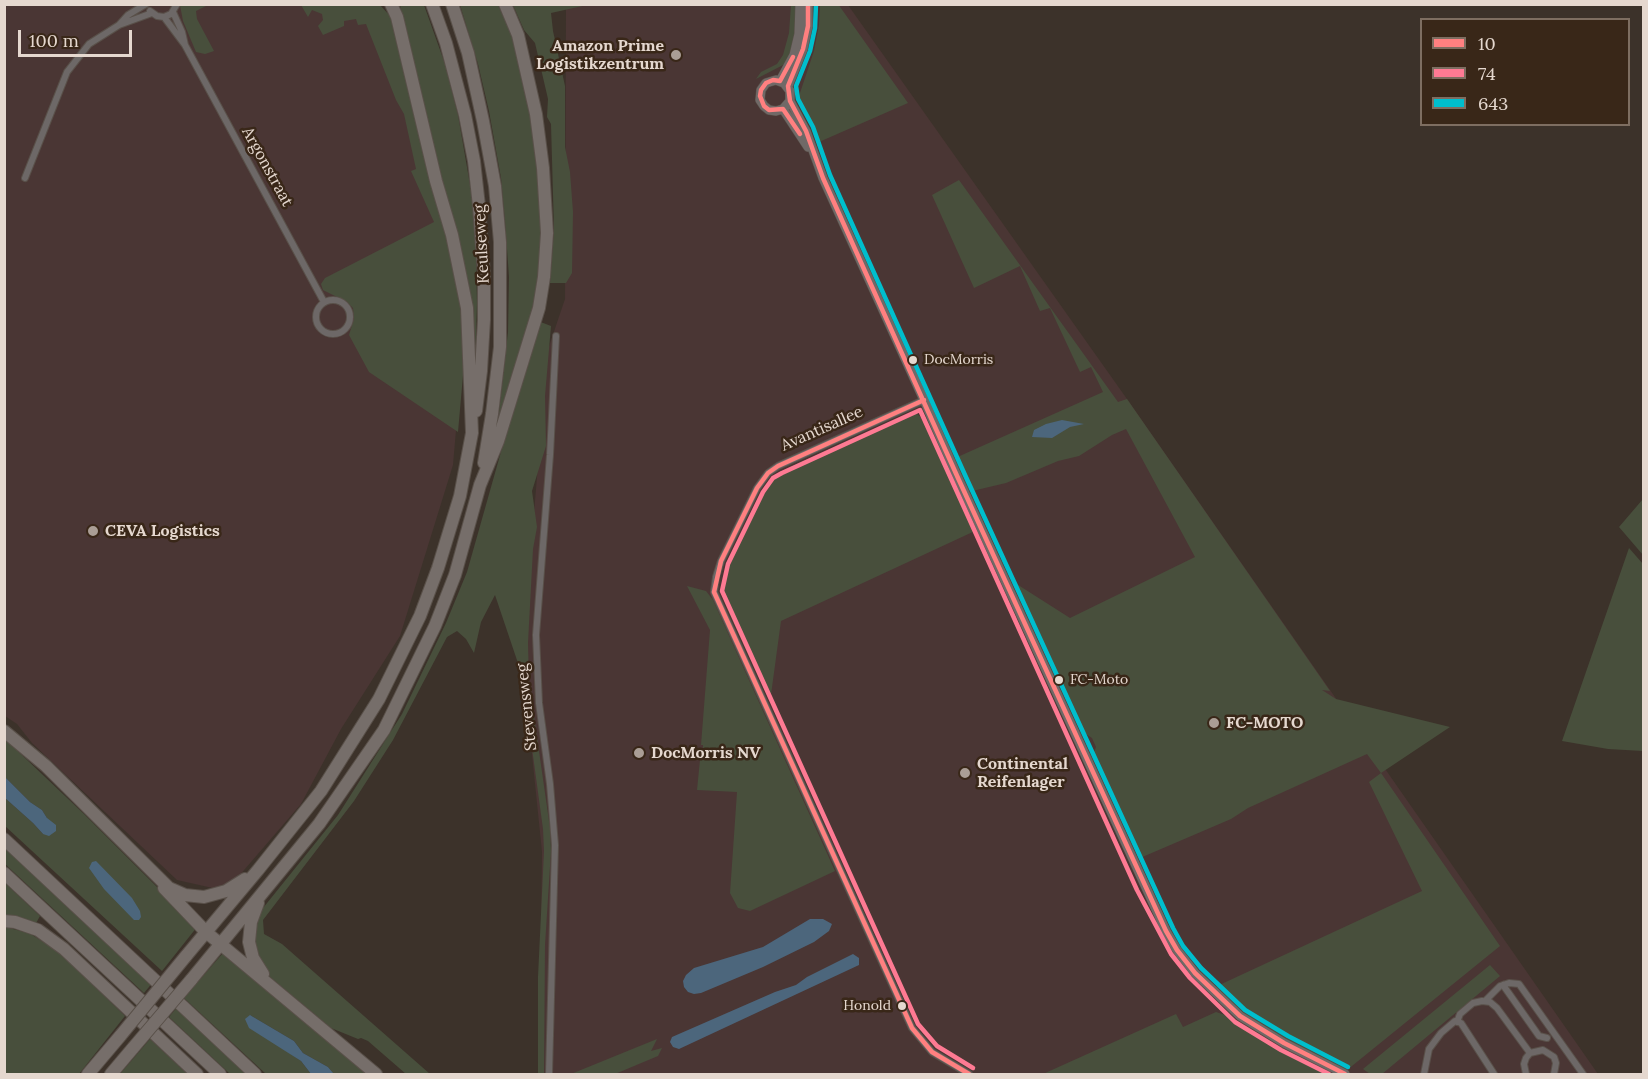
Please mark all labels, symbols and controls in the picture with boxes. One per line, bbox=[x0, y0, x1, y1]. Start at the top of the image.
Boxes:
scale bar bbox=[21, 18, 135, 56]
legend bbox=[1420, 18, 1630, 126]
text: 100 m bbox=[29, 29, 79, 52]
text: 10 bbox=[1478, 32, 1496, 55]
place label: Amazon Prime Logistikzentrum bbox=[536, 36, 664, 74]
marker: Amazon Prime Logistikzentrum bbox=[669, 48, 683, 62]
text: 74 bbox=[1478, 62, 1496, 85]
text: 643 bbox=[1478, 92, 1508, 115]
street label: Argonstraat bbox=[237, 124, 297, 210]
street label: Keulseweg bbox=[470, 204, 494, 284]
place label: DocMorris bbox=[924, 352, 993, 368]
marker: DocMorris bbox=[907, 354, 919, 366]
street label: Avantisallee bbox=[778, 402, 866, 456]
place label: CEVA Logistics bbox=[105, 521, 220, 541]
marker: CEVA Logistics bbox=[86, 524, 100, 538]
street label: Stevensweg bbox=[513, 662, 541, 752]
place label: FC-Moto bbox=[1070, 672, 1128, 688]
marker: FC-Moto bbox=[1053, 674, 1065, 686]
place label: FC-MOTO bbox=[1226, 713, 1303, 733]
marker: FC-MOTO bbox=[1207, 716, 1221, 730]
place label: DocMorris NV bbox=[651, 743, 761, 763]
marker: DocMorris NV bbox=[632, 746, 646, 760]
place label: Continental Reifenlager bbox=[977, 754, 1068, 792]
marker: Continental Reifenlager bbox=[958, 766, 972, 780]
place label: Honold bbox=[843, 998, 891, 1014]
marker: Honold bbox=[896, 1000, 908, 1012]

